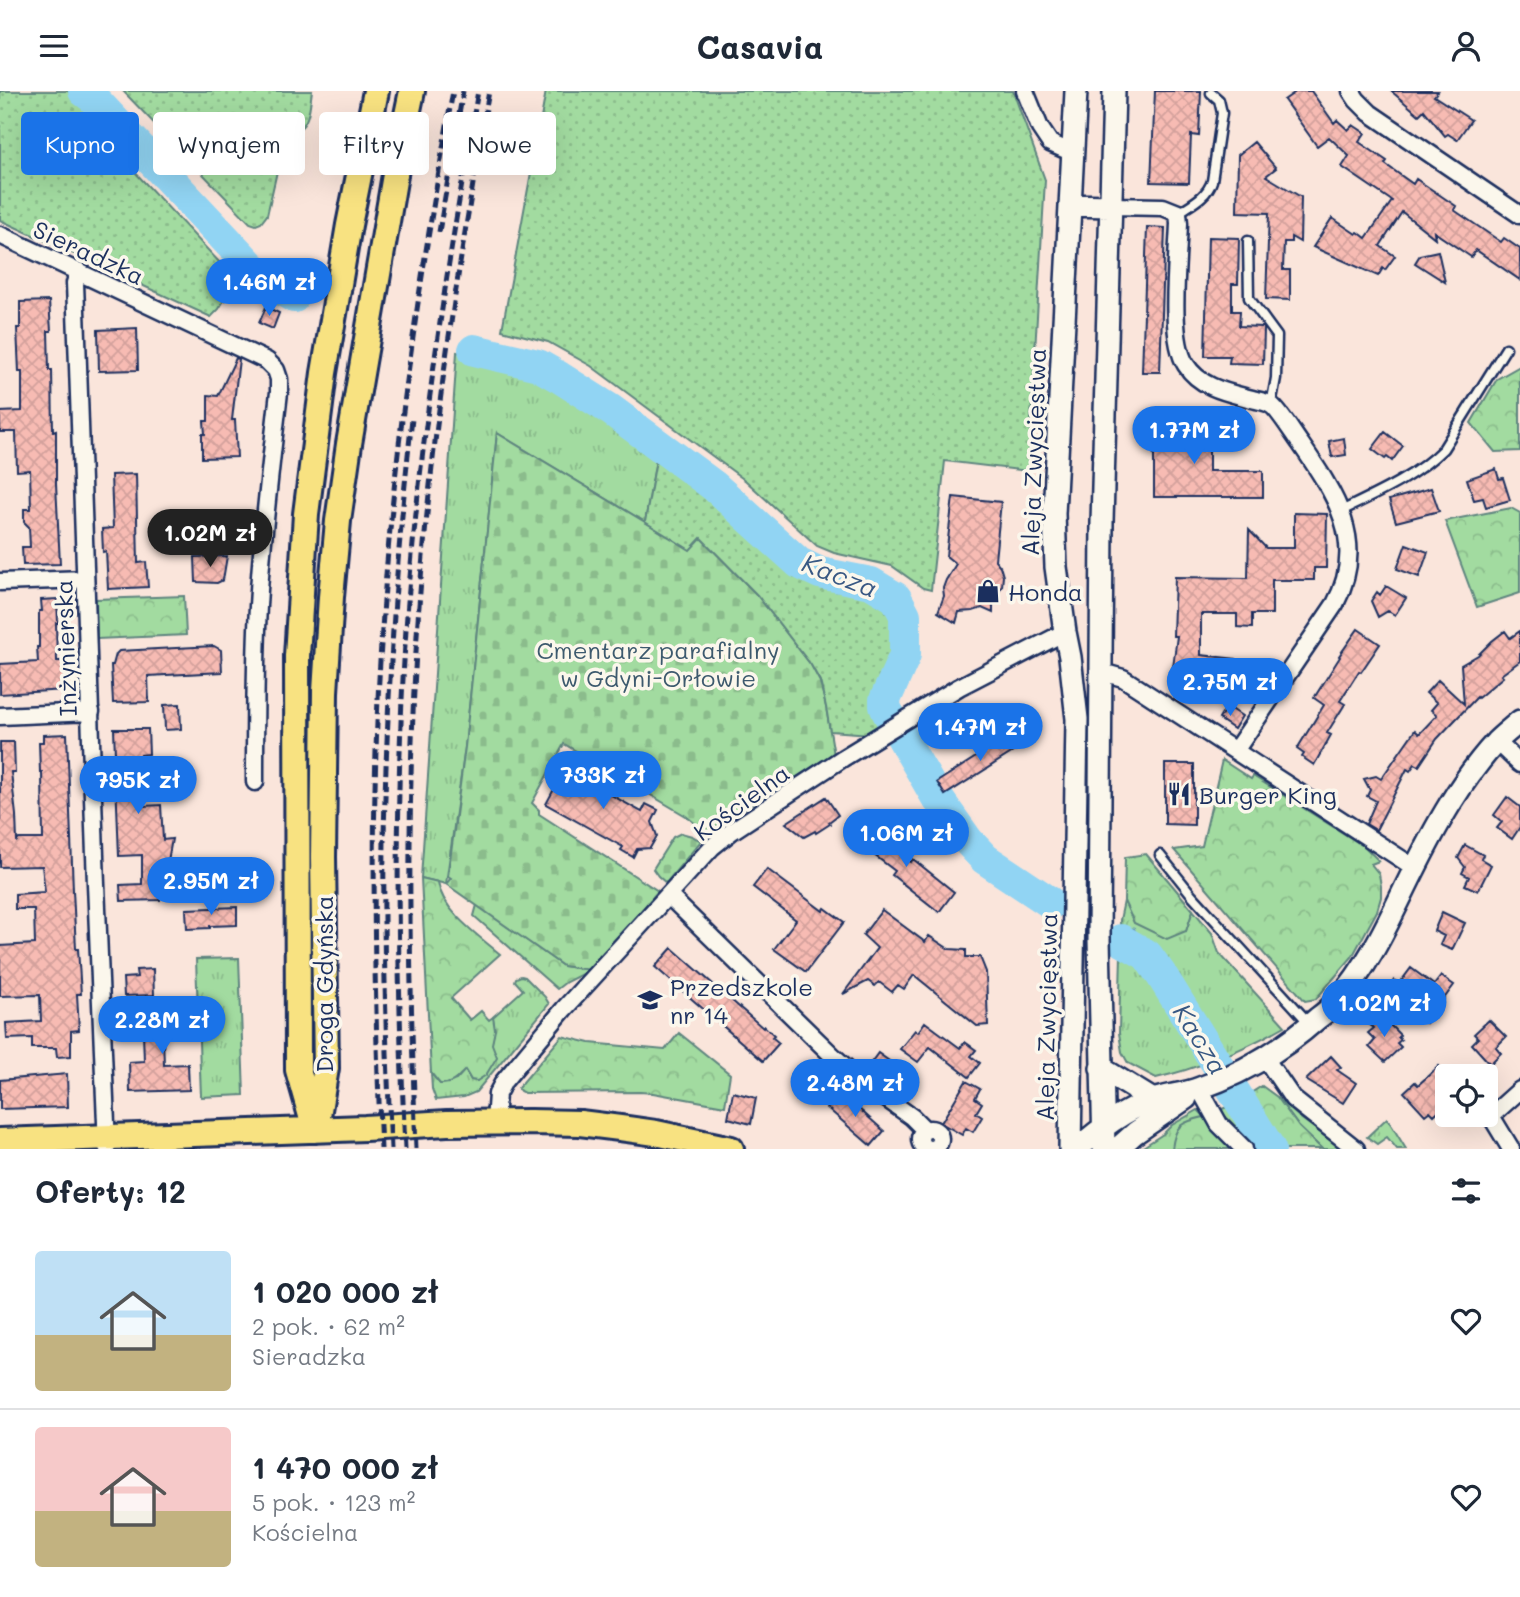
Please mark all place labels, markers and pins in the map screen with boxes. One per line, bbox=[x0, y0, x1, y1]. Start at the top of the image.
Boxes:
pin: 1.46M zł bbox=[197, 259, 341, 318]
pin: 1.77M zł bbox=[1122, 407, 1266, 466]
pin: 1.02M zł bbox=[138, 510, 282, 569]
place label: Honda bbox=[1008, 576, 1083, 607]
shop icon: Honda bbox=[974, 577, 1002, 605]
pin: 2.75M zł bbox=[1158, 659, 1302, 718]
pin: 1.47M zł bbox=[908, 703, 1052, 763]
pin: 733K zł bbox=[538, 751, 668, 811]
pin: 795K zł bbox=[73, 757, 203, 816]
place label: Burger King bbox=[1199, 779, 1337, 810]
restaurant icon: Burger King bbox=[1165, 780, 1193, 808]
pin: 1.06M zł bbox=[834, 809, 978, 869]
pin: 2.95M zł bbox=[139, 857, 283, 917]
place label: Przedszkole nr 14 bbox=[670, 971, 813, 1030]
pin: 1.02M zł bbox=[1312, 979, 1456, 1039]
school or university icon: Przedszkole nr 14 bbox=[636, 986, 664, 1014]
pin: 2.28M zł bbox=[90, 997, 234, 1056]
pin: 2.48M zł bbox=[783, 1059, 927, 1119]

